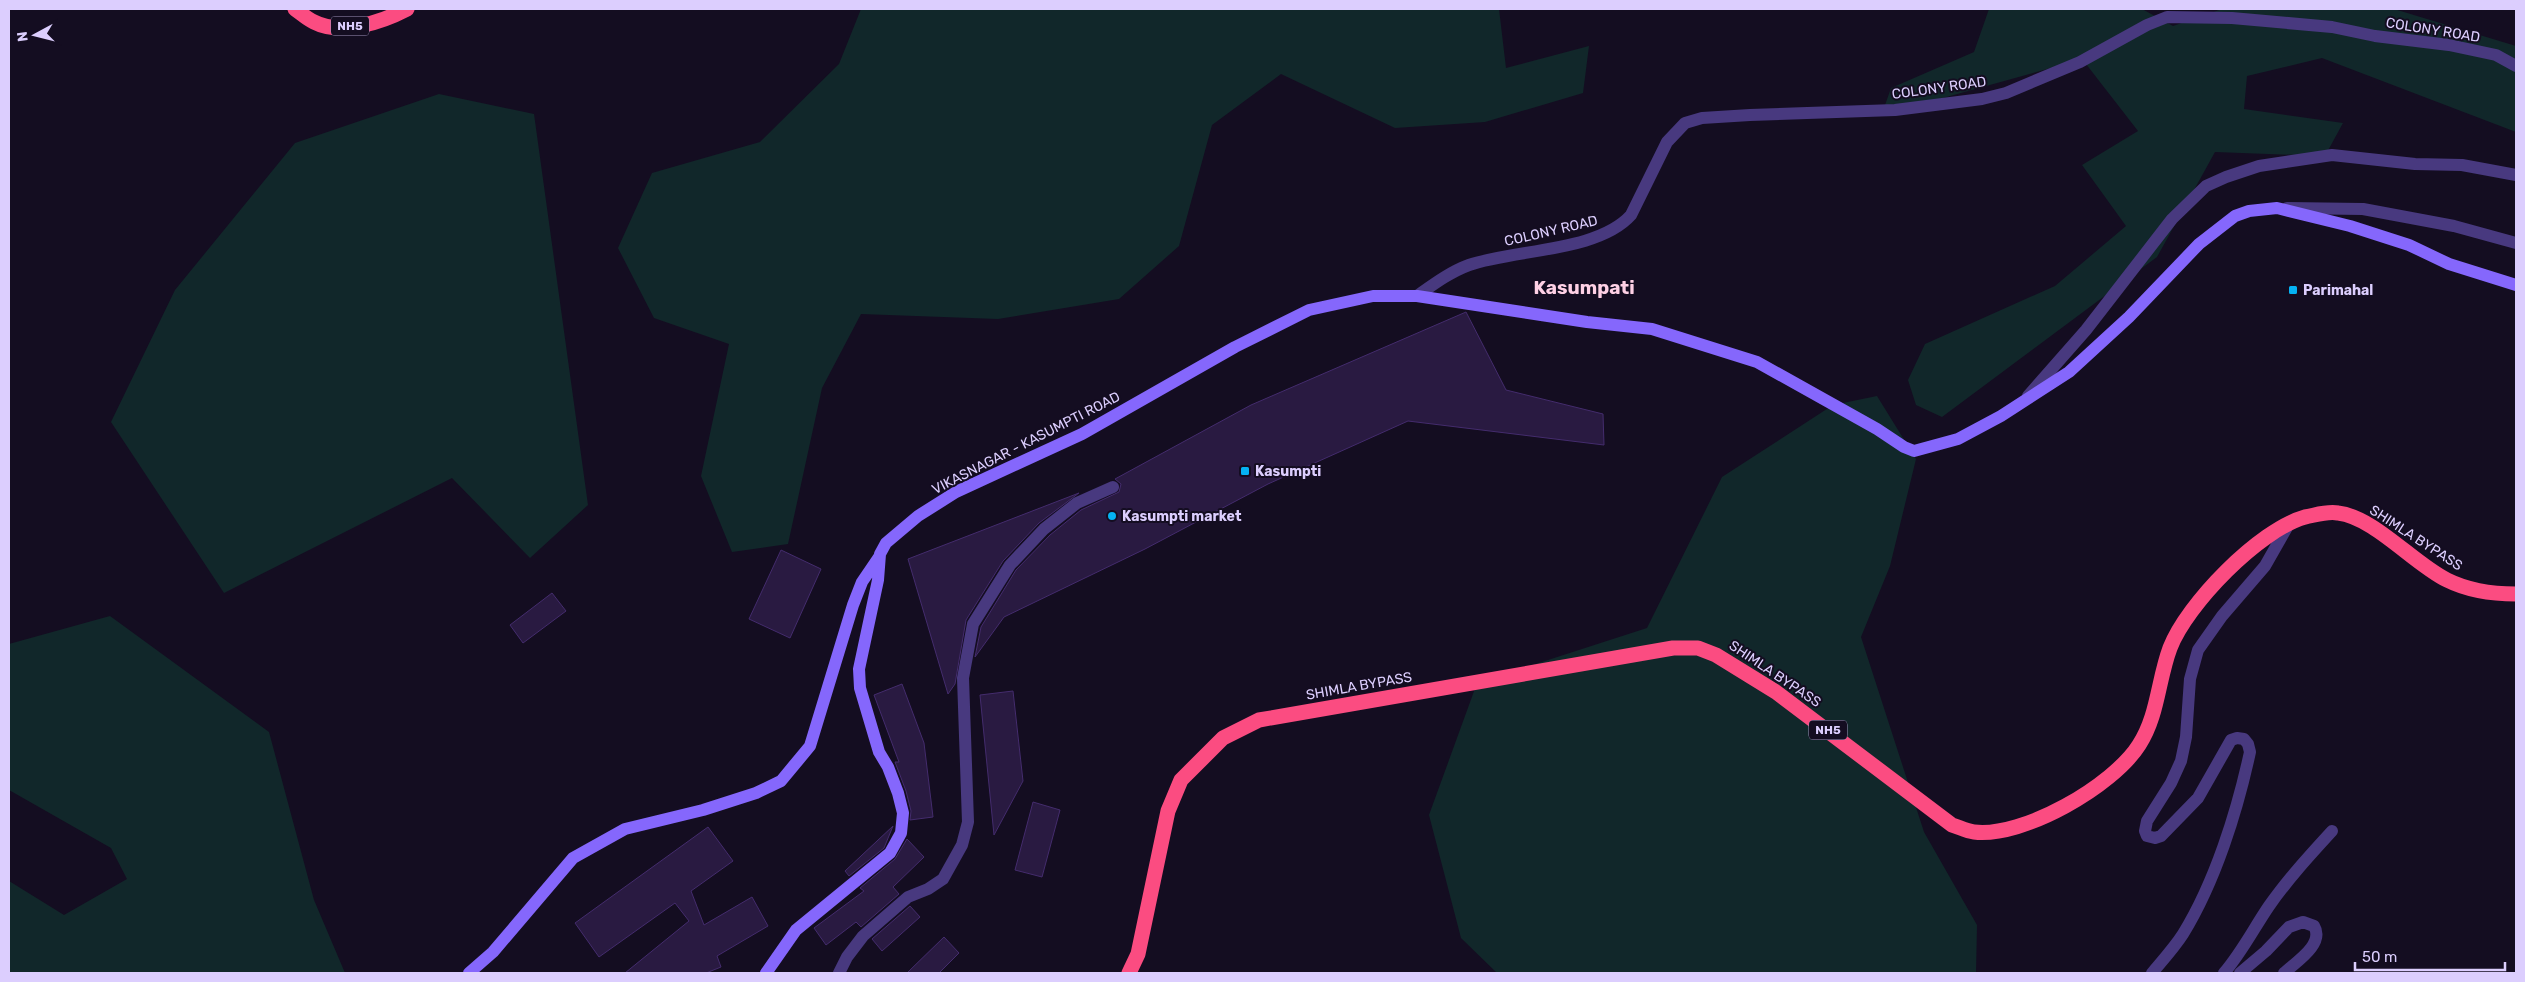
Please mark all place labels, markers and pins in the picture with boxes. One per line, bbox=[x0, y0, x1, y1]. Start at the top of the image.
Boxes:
place label: Parimahal bbox=[2303, 282, 2373, 299]
marker: Parimahal bbox=[2287, 284, 2299, 296]
place label: Kasumpti bbox=[1255, 463, 1321, 480]
marker: Kasumpti bbox=[1239, 465, 1251, 477]
place label: Kasumpti market bbox=[1122, 508, 1242, 525]
marker: Kasumpti market bbox=[1106, 510, 1118, 522]

